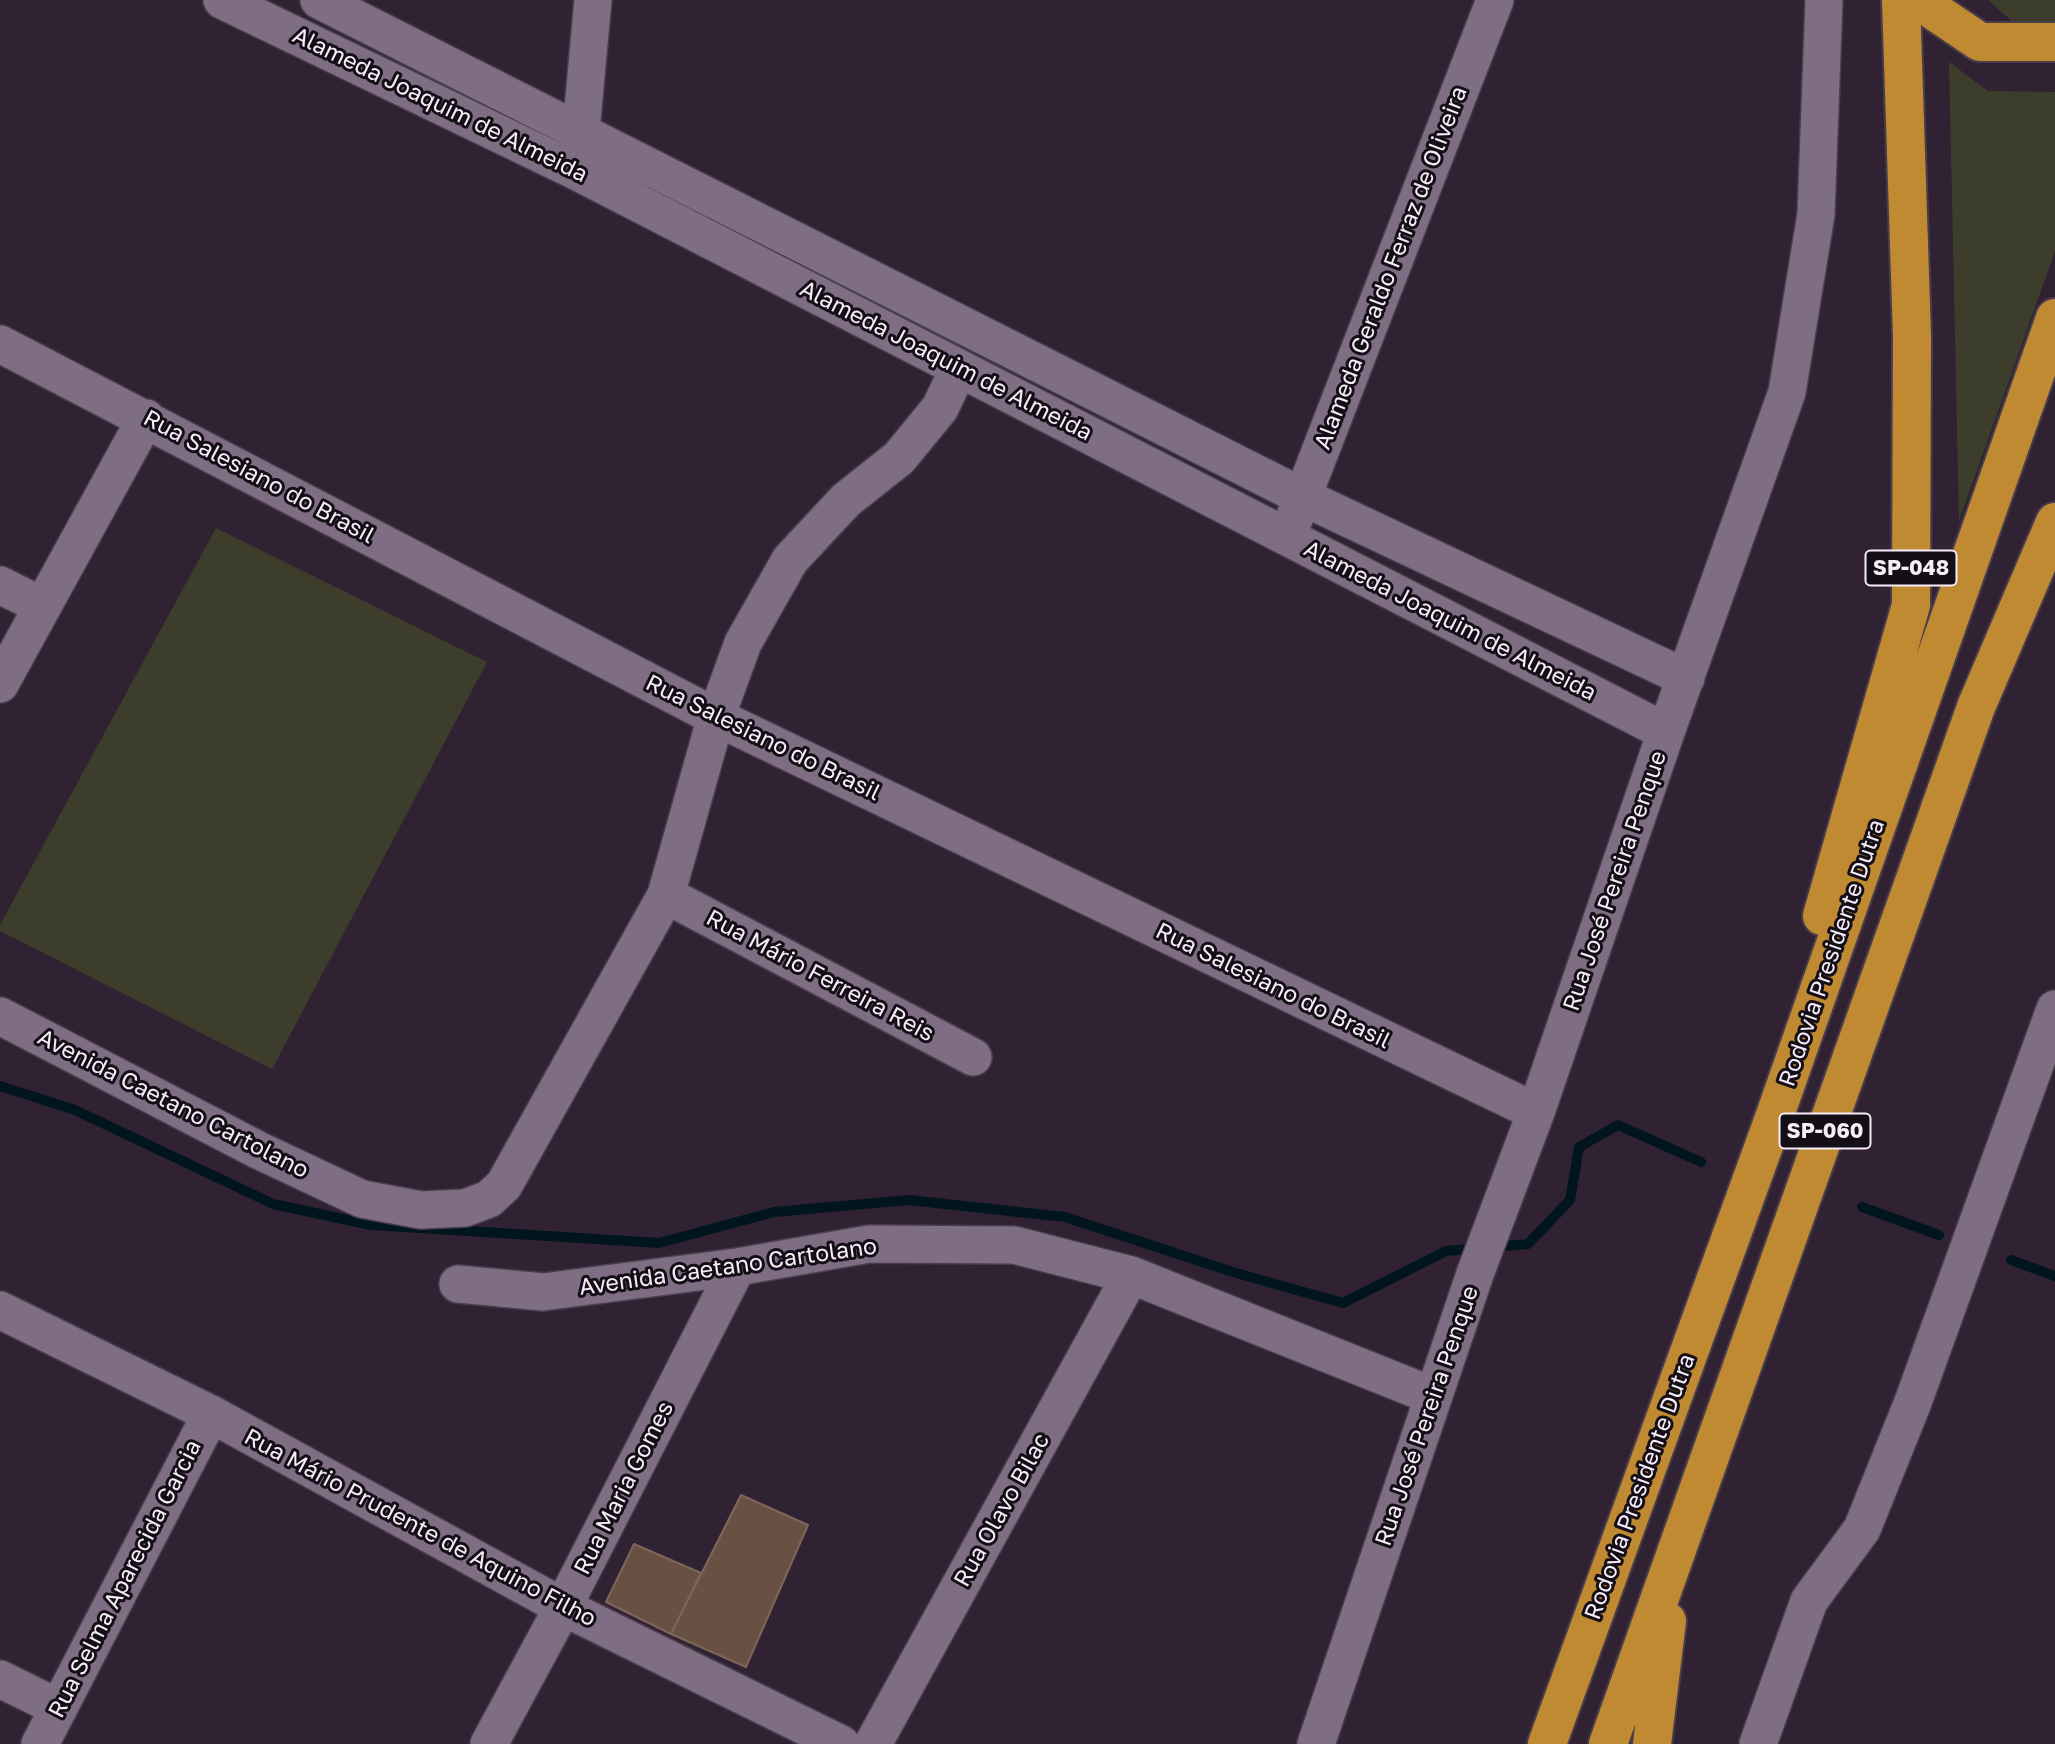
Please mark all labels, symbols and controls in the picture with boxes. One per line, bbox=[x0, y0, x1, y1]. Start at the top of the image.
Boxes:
street label: Alameda Joaquim de Almeida bbox=[288, 22, 592, 188]
street label: Alameda Geraldo Ferraz de Oliveira bbox=[1309, 83, 1473, 453]
street label: Alameda Joaquim de Almeida bbox=[795, 275, 1097, 447]
street label: Rua Salesiano do Brasil bbox=[139, 404, 379, 550]
street label: Alameda Joaquim de Almeida bbox=[1299, 535, 1601, 707]
road number: SP-048 bbox=[1866, 550, 1956, 586]
street label: Rua Salesiano do Brasil bbox=[641, 669, 885, 807]
street label: Rua José Pereira Penque bbox=[1557, 747, 1673, 1015]
street label: Rodovia Presidente Dutra bbox=[1773, 816, 1891, 1090]
street label: Rua Mário Ferreira Reis bbox=[701, 904, 939, 1048]
street label: Rua Salesiano do Brasil bbox=[1151, 917, 1395, 1055]
street label: Avenida Caetano Cartolano bbox=[33, 1024, 313, 1184]
road number: SP-060 bbox=[1780, 1114, 1870, 1148]
street label: Avenida Caetano Cartolano bbox=[577, 1232, 879, 1302]
street label: Rua José Pereira Penque bbox=[1369, 1282, 1485, 1550]
street label: Rodovia Presidente Dutra bbox=[1579, 1350, 1701, 1624]
street label: Rua Maria Gomes bbox=[568, 1397, 680, 1579]
street label: Rua Mário Prudente de Aquino Filho bbox=[239, 1423, 601, 1633]
street label: Rua Olavo Bilac bbox=[948, 1428, 1056, 1592]
street label: Rua Selma Aparecida Garcia bbox=[43, 1435, 207, 1723]

